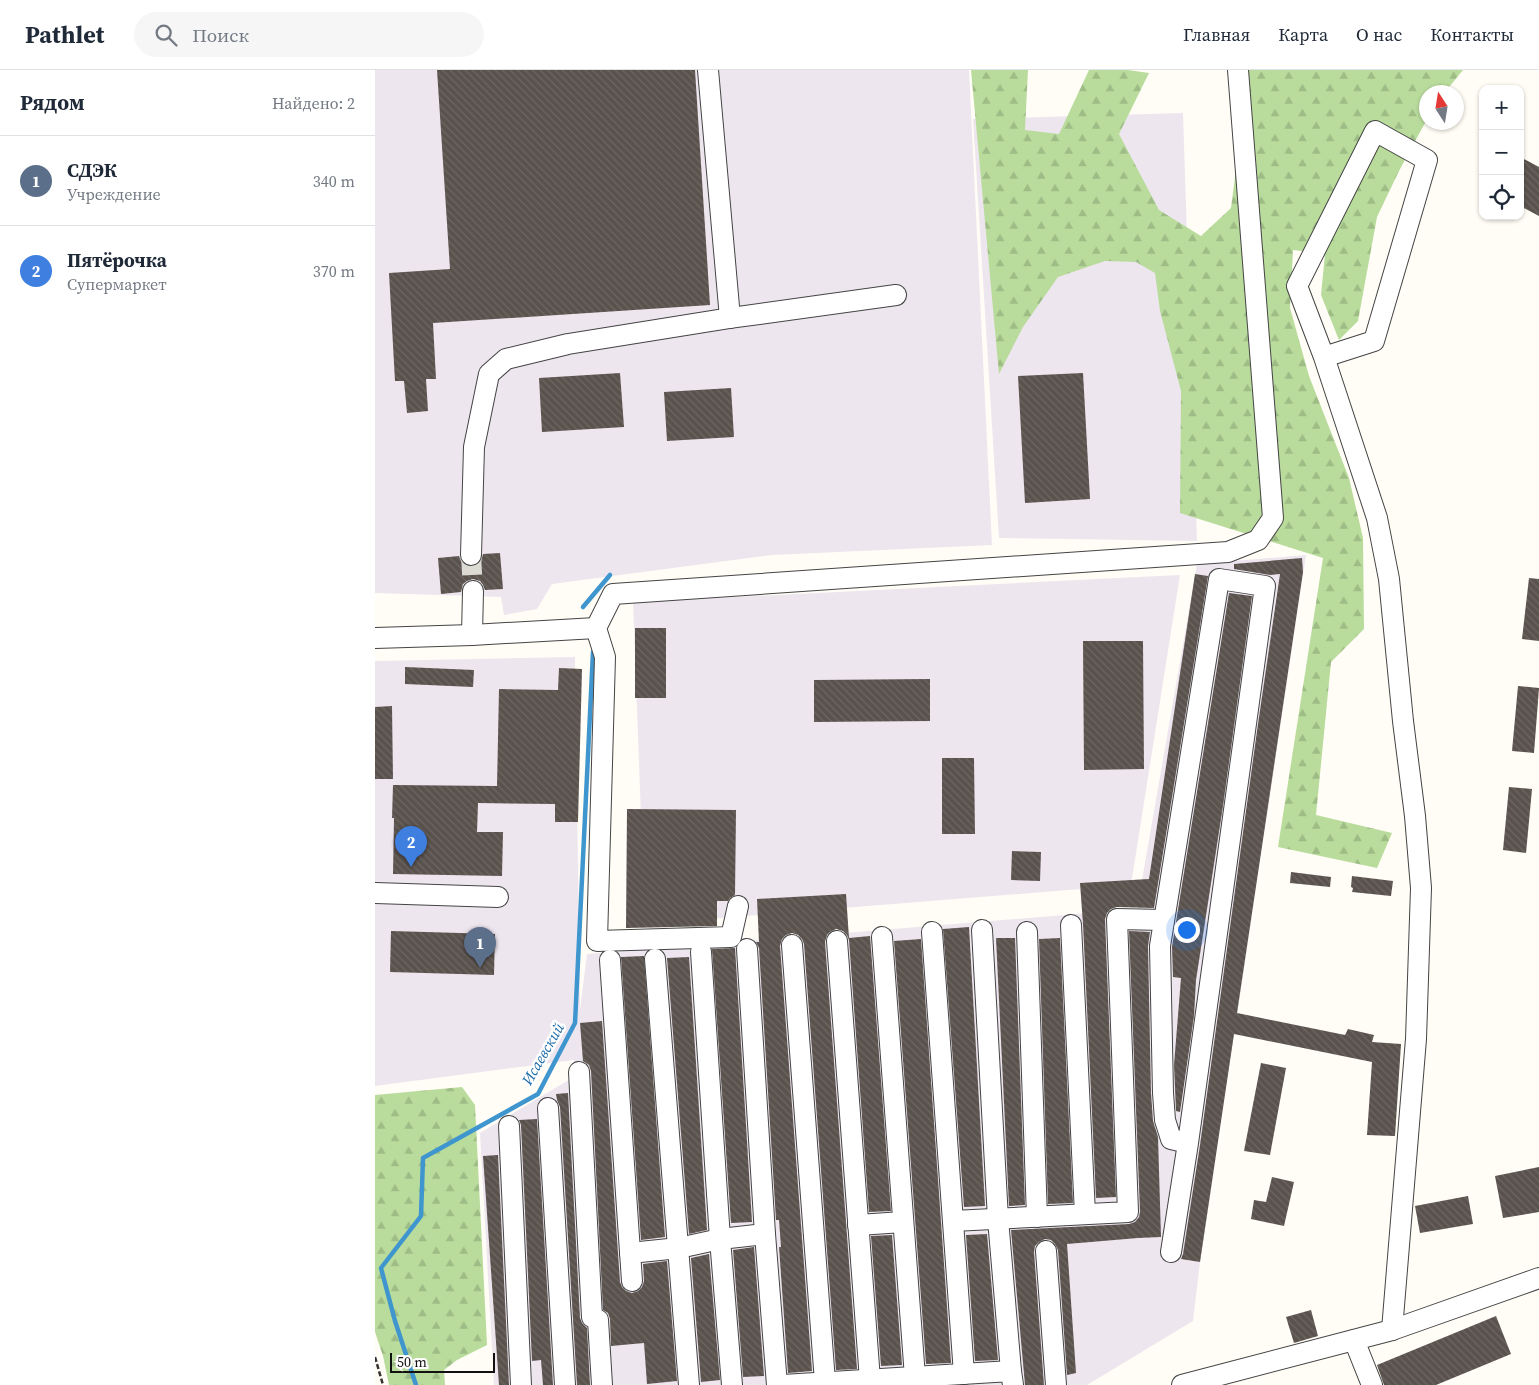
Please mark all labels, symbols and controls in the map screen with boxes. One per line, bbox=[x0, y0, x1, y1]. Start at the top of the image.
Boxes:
search box bbox=[134, 12, 484, 57]
text: Pathlet bbox=[25, 18, 104, 51]
icon: search bbox=[152, 21, 180, 49]
text: Поиск bbox=[192, 22, 249, 48]
text: Главная bbox=[1183, 22, 1250, 47]
text: Карта bbox=[1278, 22, 1328, 47]
text: О нас bbox=[1356, 22, 1402, 47]
text: Контакты bbox=[1430, 22, 1514, 47]
north arrow bbox=[1419, 85, 1464, 130]
map controls bbox=[1479, 85, 1524, 220]
button: + bbox=[1479, 85, 1524, 130]
text: Рядом bbox=[20, 88, 85, 117]
text: Найдено: 2 bbox=[272, 92, 355, 114]
button: − bbox=[1479, 130, 1524, 175]
text: СДЭК bbox=[67, 157, 117, 183]
text: 1 bbox=[32, 170, 40, 192]
text: 340 m bbox=[313, 170, 355, 192]
button: locate bbox=[1479, 175, 1524, 220]
text: Учреждение bbox=[67, 183, 161, 205]
text: Пятёрочка bbox=[67, 247, 167, 273]
text: 2 bbox=[32, 260, 40, 282]
text: 370 m bbox=[313, 260, 355, 282]
text: Супермаркет bbox=[67, 273, 167, 295]
pin: 2 bbox=[395, 826, 427, 867]
your location bbox=[1174, 917, 1200, 943]
pin: 1 bbox=[464, 927, 496, 968]
water label: Исаевский bbox=[516, 1018, 569, 1090]
scale bar bbox=[390, 1350, 495, 1373]
text: 50 m bbox=[397, 1352, 427, 1372]

